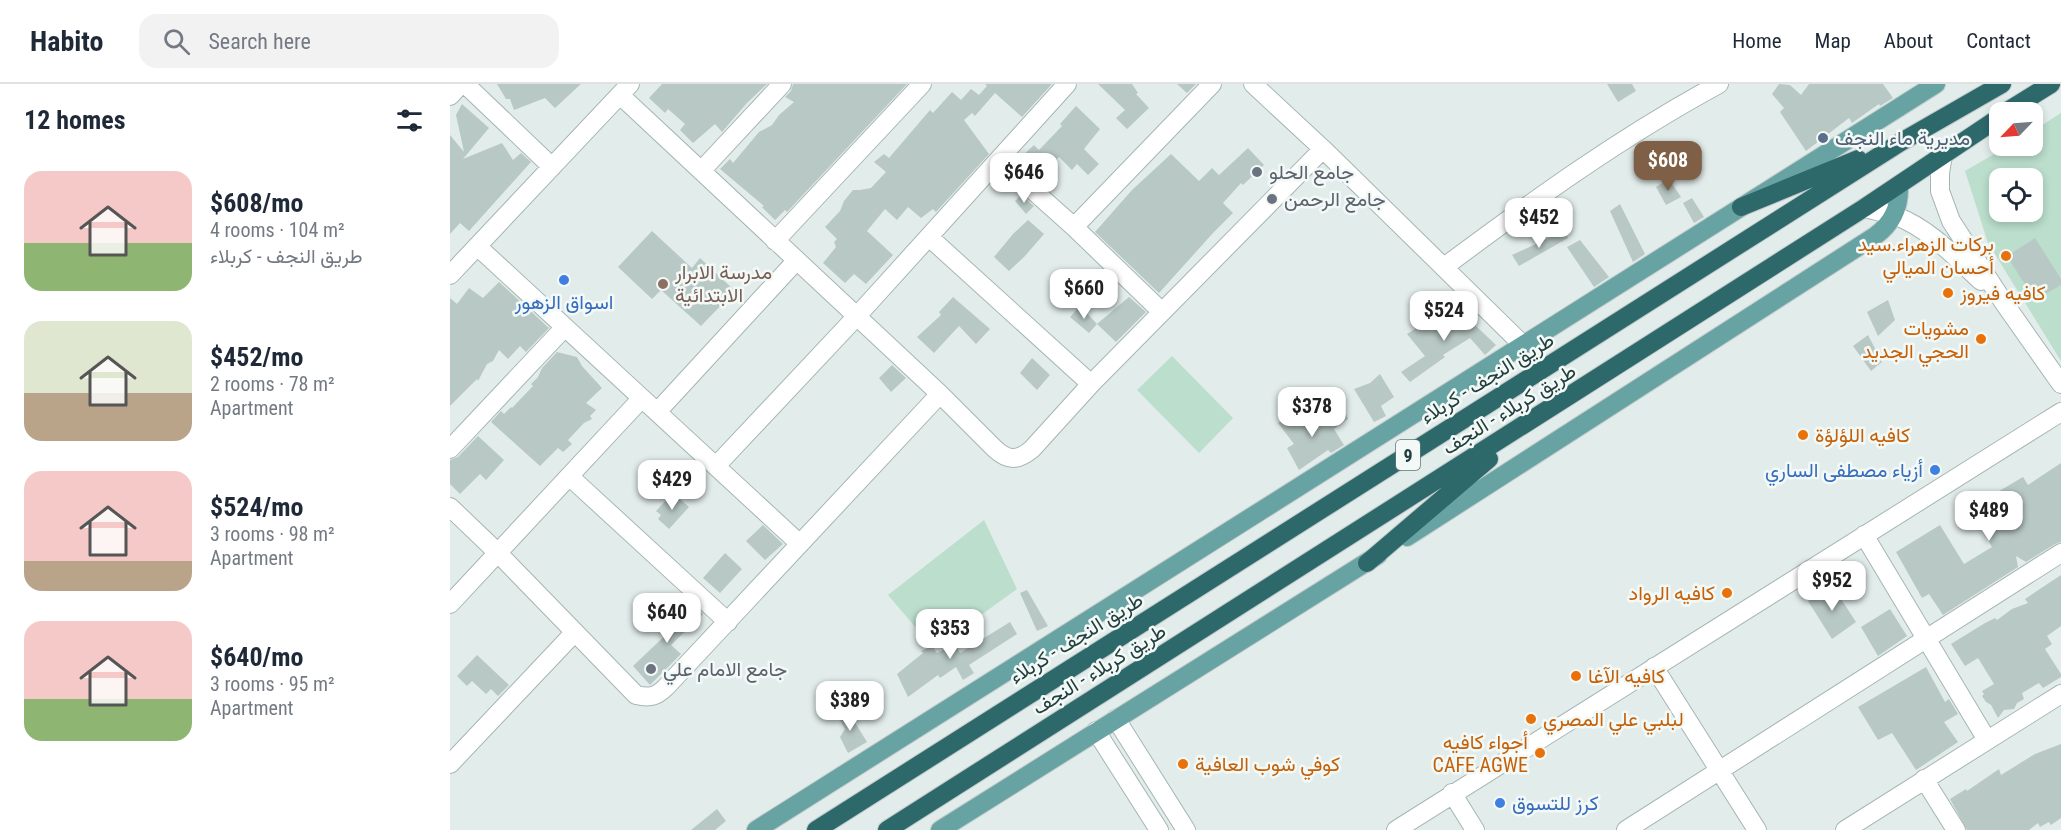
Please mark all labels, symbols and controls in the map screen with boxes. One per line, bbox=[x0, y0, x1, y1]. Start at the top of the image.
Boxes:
search box bbox=[139, 14, 559, 68]
text: Habito bbox=[30, 25, 103, 58]
icon: search bbox=[160, 25, 193, 58]
text: Search here bbox=[208, 29, 311, 54]
text: Home bbox=[1732, 29, 1782, 53]
text: Map bbox=[1815, 29, 1851, 53]
text: About bbox=[1884, 29, 1933, 53]
text: Contact bbox=[1966, 29, 2031, 53]
north arrow bbox=[1989, 102, 2043, 156]
map controls bbox=[1989, 102, 2043, 222]
icon: filters bbox=[393, 104, 426, 137]
text: 12 homes bbox=[24, 105, 126, 135]
place label: مديرية ماء النجف bbox=[1835, 126, 1970, 151]
marker: مديرية ماء النجف bbox=[1816, 131, 1830, 145]
pin: $608 bbox=[1632, 141, 1704, 192]
text: $608 bbox=[1648, 148, 1688, 172]
pin: $646 bbox=[988, 153, 1060, 204]
text: $646 bbox=[1004, 160, 1044, 184]
place label: جامع الحلو bbox=[1269, 160, 1354, 186]
marker: جامع الحلو bbox=[1250, 165, 1264, 179]
button: locate bbox=[1989, 168, 2043, 222]
place label: جامع الرحمن bbox=[1284, 187, 1386, 213]
text: $608/mo bbox=[210, 188, 303, 218]
marker: جامع الرحمن bbox=[1265, 192, 1279, 206]
icon: home bbox=[72, 195, 144, 267]
pin: $452 bbox=[1503, 198, 1575, 249]
text: $452 bbox=[1519, 205, 1559, 229]
text: 4 rooms · 104 m² bbox=[210, 218, 345, 242]
place label: بركات الزهراء.سيد أحسان الميالي bbox=[1858, 232, 1994, 284]
text: طريق النجف - کربلاء bbox=[210, 244, 363, 268]
marker: بركات الزهراء.سيد أحسان الميالي bbox=[1999, 249, 2013, 263]
place label: مدرسة الابرار الابتدائية bbox=[674, 260, 772, 307]
pin: $660 bbox=[1048, 269, 1120, 320]
marker: اسواق الزهور bbox=[557, 273, 571, 287]
text: $660 bbox=[1064, 276, 1104, 300]
marker: مدرسة الابرار الابتدائية bbox=[656, 277, 670, 291]
place label: كافيه فيروز bbox=[1959, 281, 2046, 306]
marker: كافيه فيروز bbox=[1941, 286, 1955, 300]
place label: اسواق الزهور bbox=[514, 290, 613, 315]
pin: $524 bbox=[1408, 291, 1480, 342]
text: $524 bbox=[1424, 298, 1464, 322]
place label: مشويات الحجي الجديد bbox=[1862, 316, 1969, 368]
street label: طريق النجف - کربلاء bbox=[1416, 327, 1559, 429]
marker: مشويات الحجي الجديد bbox=[1974, 332, 1988, 346]
text: $452/mo bbox=[210, 342, 303, 372]
icon: home bbox=[72, 345, 144, 417]
street label: طريق کربلاء - النجف bbox=[1438, 358, 1581, 460]
text: 2 rooms · 78 m² bbox=[210, 372, 335, 396]
pin: $378 bbox=[1276, 387, 1348, 438]
text: $378 bbox=[1292, 394, 1332, 418]
text: Apartment bbox=[210, 396, 294, 420]
place label: كافيه اللؤلؤة bbox=[1815, 423, 1910, 448]
marker: كافيه اللؤلؤة bbox=[1796, 428, 1810, 442]
road number: 9 bbox=[1396, 440, 1420, 470]
place label: أزياء مصطفى الساري bbox=[1765, 458, 1923, 487]
pin: $429 bbox=[636, 460, 708, 511]
marker: أزياء مصطفى الساري bbox=[1928, 463, 1942, 477]
text: $429 bbox=[652, 467, 692, 491]
pin: $489 bbox=[1953, 491, 2025, 542]
text: $524/mo bbox=[210, 492, 303, 522]
icon: home bbox=[72, 495, 144, 567]
text: $489 bbox=[1969, 498, 2009, 522]
text: 3 rooms · 98 m² bbox=[210, 522, 335, 546]
text: Apartment bbox=[210, 546, 294, 570]
pin: $952 bbox=[1796, 561, 1868, 612]
text: $952 bbox=[1812, 568, 1852, 592]
place label: كافيه الرواد bbox=[1629, 581, 1715, 606]
marker: كافيه الرواد bbox=[1720, 586, 1734, 600]
street label: طريق النجف - کربلاء bbox=[1005, 587, 1148, 689]
pin: $640 bbox=[631, 593, 703, 644]
text: $640 bbox=[647, 600, 687, 624]
pin: $353 bbox=[914, 609, 986, 660]
text: $353 bbox=[930, 616, 970, 640]
street label: طريق کربلاء - النجف bbox=[1028, 618, 1171, 720]
text: $640/mo bbox=[210, 642, 303, 672]
icon: home bbox=[72, 645, 144, 717]
place label: جامع الامام علي bbox=[663, 657, 787, 686]
marker: جامع الامام علي bbox=[644, 662, 658, 676]
place label: كافيه الآغا bbox=[1588, 664, 1665, 688]
marker: كافيه الآغا bbox=[1569, 669, 1583, 683]
text: 3 rooms · 95 m² bbox=[210, 672, 335, 696]
pin: $389 bbox=[814, 681, 886, 732]
text: $389 bbox=[830, 688, 870, 712]
text: Apartment bbox=[210, 696, 294, 720]
place label: لبلبي علي المصري bbox=[1543, 707, 1684, 736]
marker: لبلبي علي المصري bbox=[1524, 712, 1538, 726]
place label: أجواء كافيه CAFE AGWE bbox=[1433, 730, 1528, 777]
marker: أجواء كافيه CAFE AGWE bbox=[1533, 746, 1547, 760]
place label: كوفي شوب العافية bbox=[1195, 752, 1340, 781]
marker: كوفي شوب العافية bbox=[1176, 757, 1190, 771]
place label: كرز للتسوق bbox=[1512, 791, 1599, 816]
marker: كرز للتسوق bbox=[1493, 796, 1507, 810]

